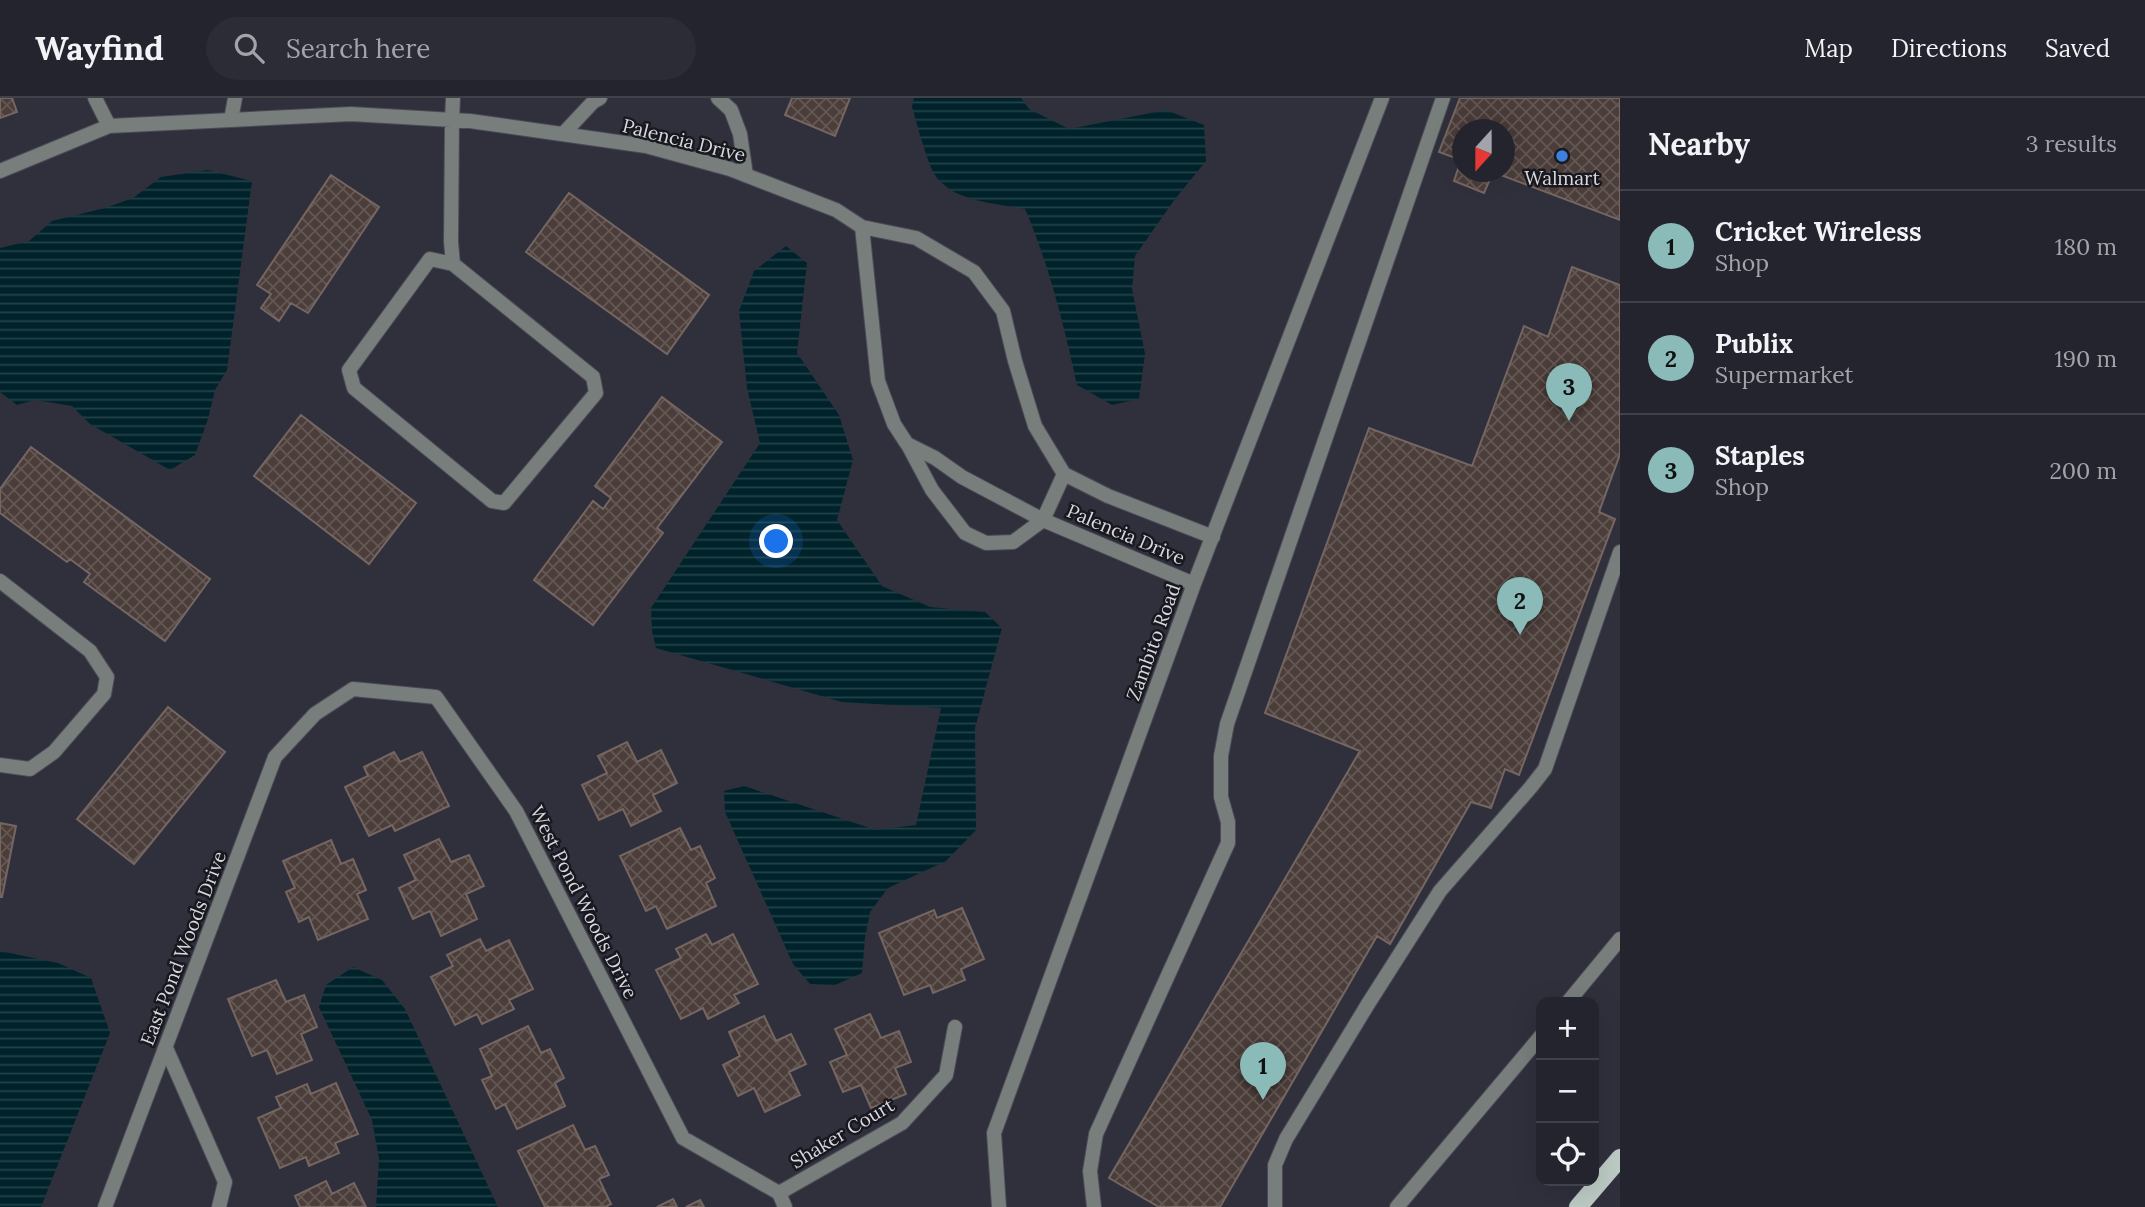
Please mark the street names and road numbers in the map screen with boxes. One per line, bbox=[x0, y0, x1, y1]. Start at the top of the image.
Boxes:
street label: Palencia Drive bbox=[620, 113, 748, 167]
street label: Palencia Drive bbox=[1063, 498, 1189, 570]
street label: Zambito Road bbox=[1121, 580, 1185, 704]
street label: West Pond Woods Drive bbox=[525, 802, 643, 1002]
street label: East Pond Woods Drive bbox=[135, 847, 231, 1049]
street label: Shaker Court bbox=[786, 1092, 899, 1173]

